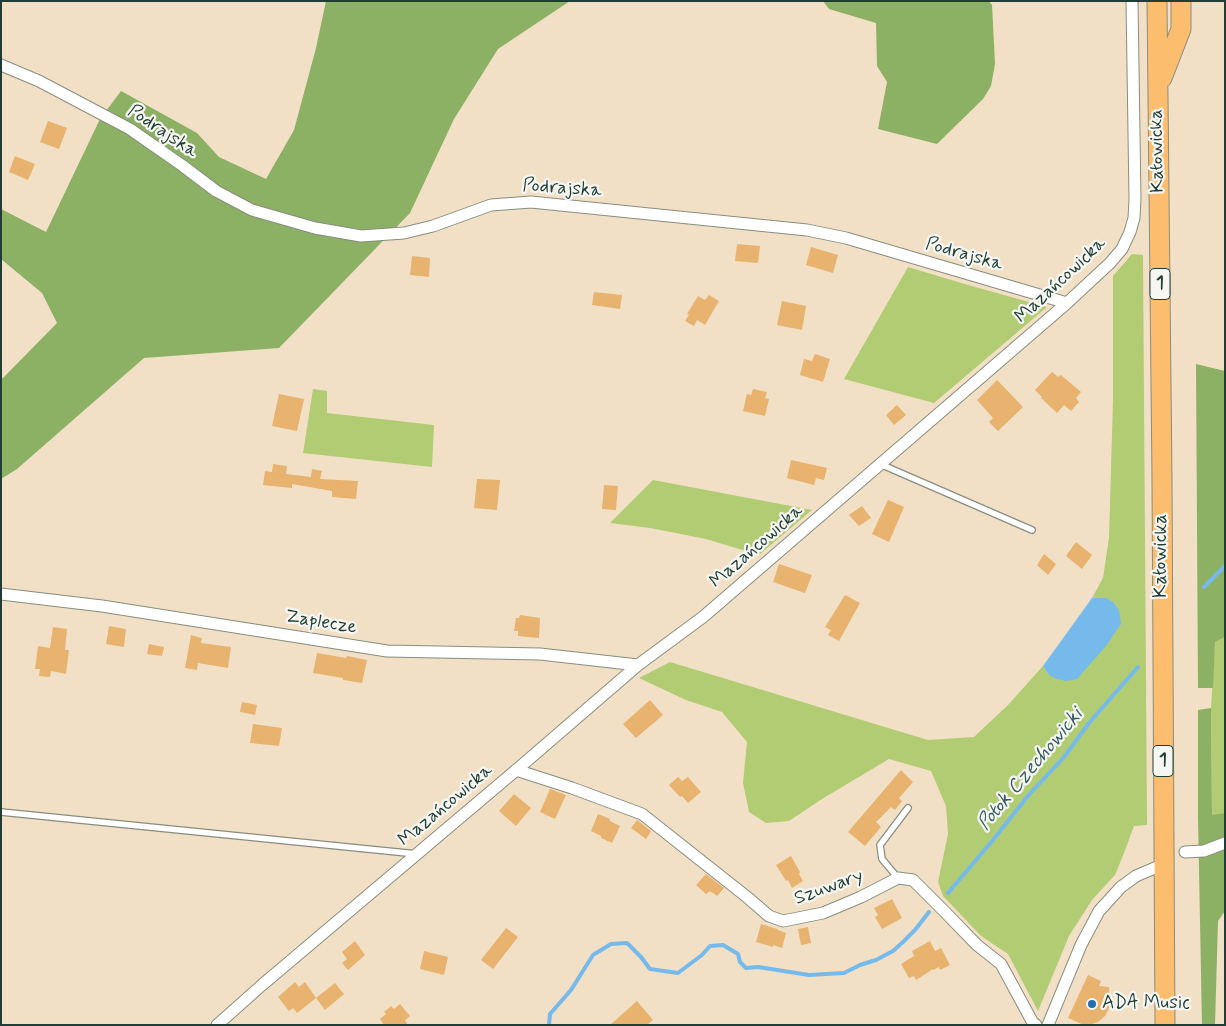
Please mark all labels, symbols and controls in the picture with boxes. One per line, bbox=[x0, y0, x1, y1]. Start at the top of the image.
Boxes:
street label: Podrajska bbox=[123, 100, 201, 164]
street label: Katowicka bbox=[1146, 109, 1170, 193]
street label: Podrajska bbox=[522, 175, 602, 203]
street label: Podrajska bbox=[923, 233, 1005, 277]
street label: Mazańcowicka bbox=[1011, 233, 1111, 329]
road number: 1 bbox=[1150, 268, 1170, 300]
street label: Mazańcowicka bbox=[706, 500, 808, 594]
street label: Katowicka bbox=[1151, 514, 1173, 598]
street label: Zaplecze bbox=[284, 606, 358, 640]
water label: Potok Czechowicki bbox=[973, 704, 1089, 836]
road number: 1 bbox=[1153, 746, 1173, 776]
street label: Mazańcowicka bbox=[394, 760, 498, 852]
street label: Szuwary bbox=[792, 865, 866, 911]
place label: ADA Music bbox=[1102, 993, 1190, 1015]
marker: ADA Music bbox=[1086, 998, 1098, 1010]

